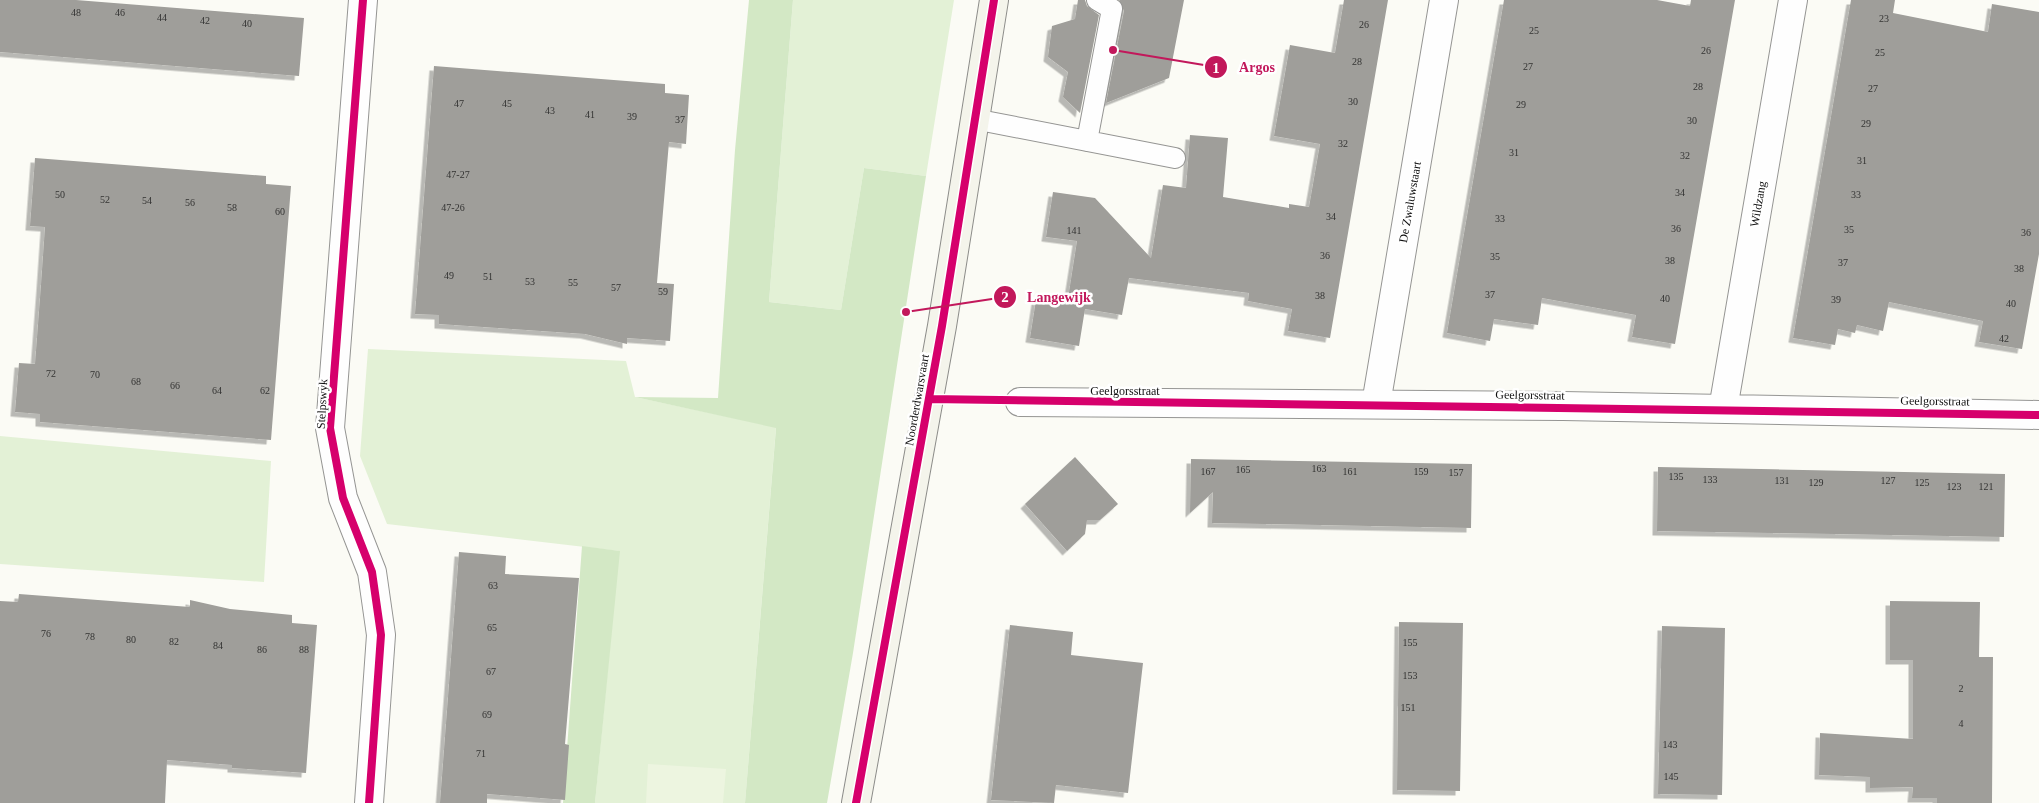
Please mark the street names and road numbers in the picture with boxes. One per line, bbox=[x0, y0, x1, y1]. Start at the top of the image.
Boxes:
street label: De Zwaluwstaart bbox=[1396, 160, 1424, 244]
street label: Wildzang bbox=[1747, 180, 1769, 228]
street label: Noorderdwarsvaart bbox=[902, 353, 932, 447]
street label: Stelpswyk bbox=[314, 379, 330, 429]
street label: Geelgorsstraat bbox=[1090, 384, 1160, 398]
street label: Geelgorsstraat bbox=[1495, 387, 1565, 403]
street label: Geelgorsstraat bbox=[1900, 393, 1970, 409]

